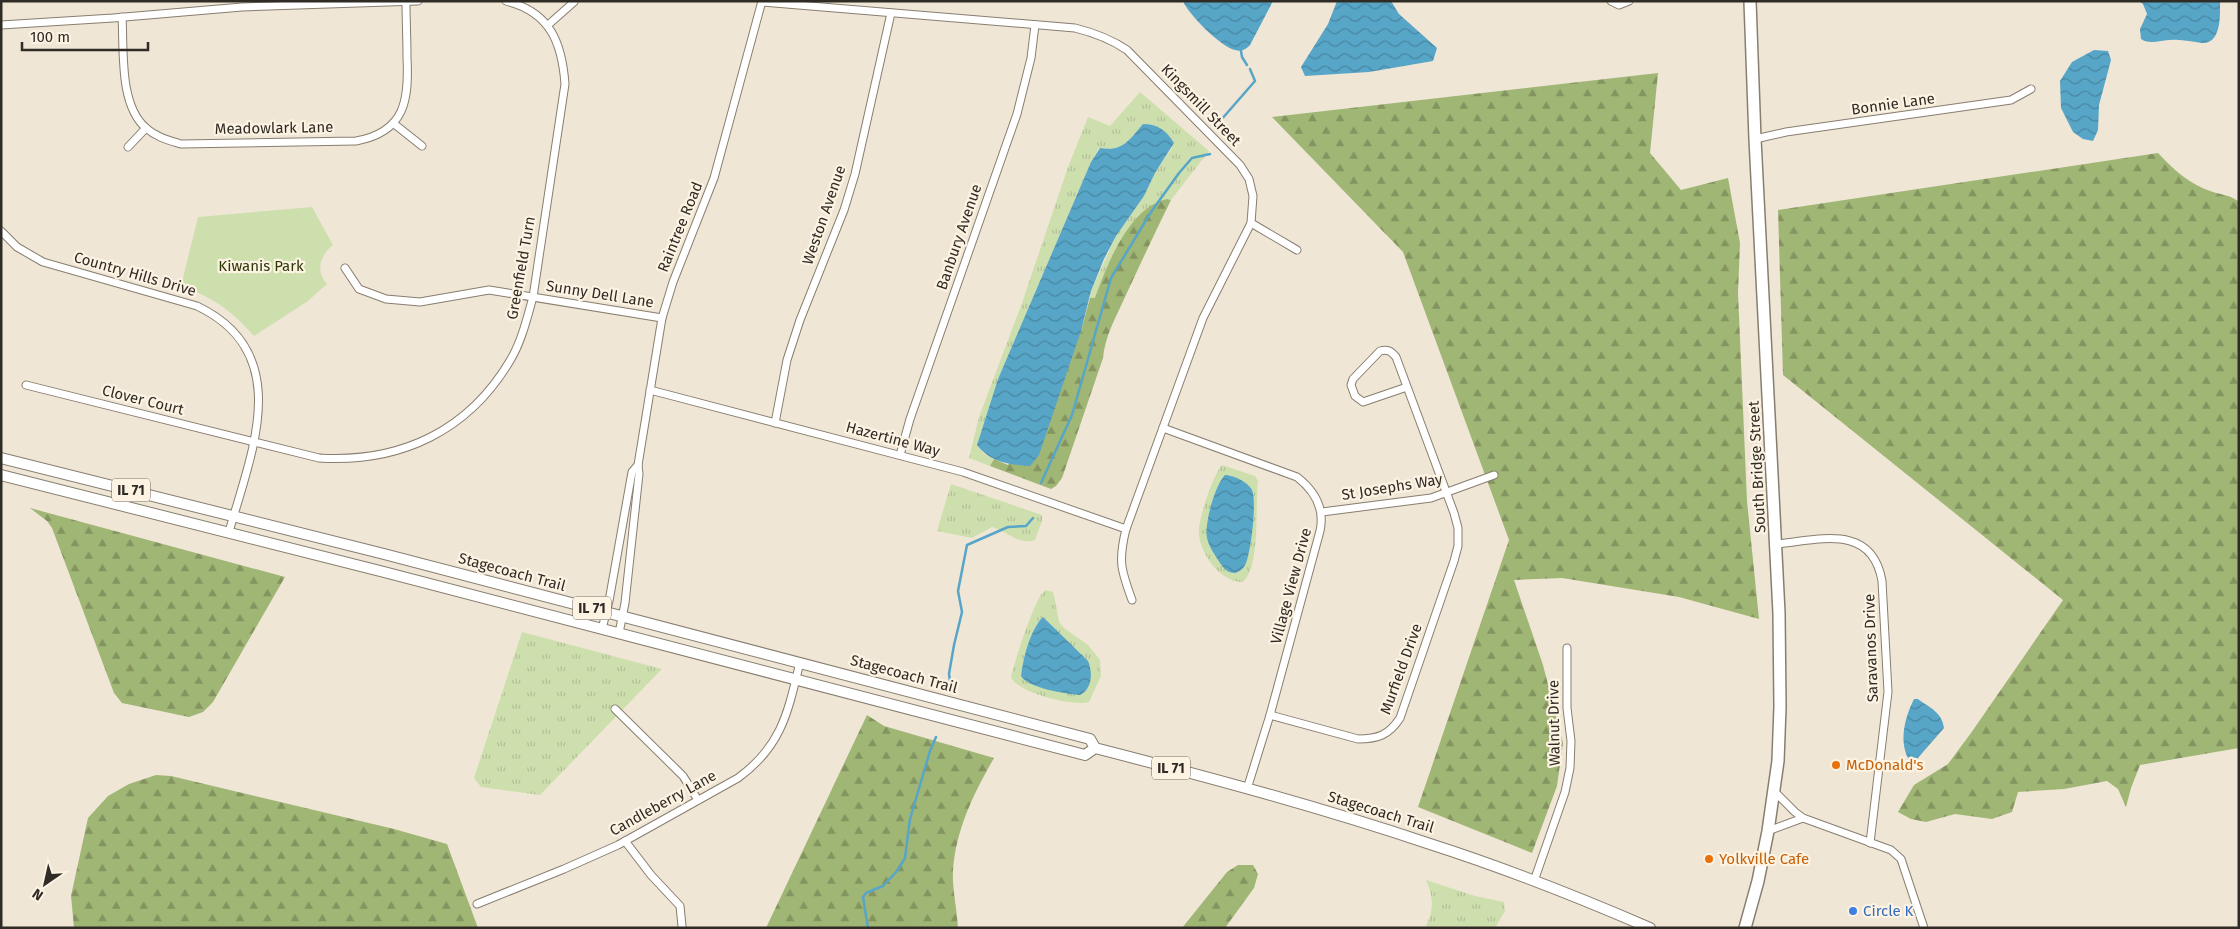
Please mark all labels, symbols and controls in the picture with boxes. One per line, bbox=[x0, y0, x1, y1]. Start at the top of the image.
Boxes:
scale bar bbox=[22, 20, 149, 52]
text: 100 m bbox=[30, 28, 70, 46]
street label: Kingsmill Street bbox=[1157, 60, 1245, 150]
street label: Bonnie Lane bbox=[1850, 89, 1936, 119]
street label: Meadowlark Lane bbox=[214, 118, 334, 138]
street label: Weston Avenue bbox=[799, 163, 849, 267]
street label: Raintree Road bbox=[654, 179, 706, 275]
street label: Banbury Avenue bbox=[932, 182, 986, 292]
street label: Greenfield Turn bbox=[503, 215, 539, 321]
street label: Country Hills Drive bbox=[72, 248, 198, 300]
park label: Kiwanis Park bbox=[218, 257, 304, 275]
street label: Sunny Dell Lane bbox=[545, 277, 655, 311]
street label: Clover Court bbox=[100, 381, 186, 419]
street label: South Bridge Street bbox=[1745, 400, 1769, 534]
street label: Hazertine Way bbox=[844, 418, 943, 460]
street label: St Josephs Way bbox=[1340, 470, 1444, 504]
road number: IL 71 bbox=[112, 478, 150, 502]
street label: Village View Drive bbox=[1267, 526, 1315, 646]
street label: Stagecoach Trail bbox=[456, 549, 568, 595]
street label: Saravanos Drive bbox=[1860, 593, 1882, 703]
road number: IL 71 bbox=[573, 596, 611, 620]
street label: Murfield Drive bbox=[1376, 621, 1426, 717]
street label: Stagecoach Trail bbox=[848, 651, 960, 697]
street label: Walnut Drive bbox=[1544, 680, 1564, 766]
road number: IL 71 bbox=[1152, 756, 1190, 780]
place label: McDonald's bbox=[1846, 756, 1924, 774]
marker: McDonald's bbox=[1830, 759, 1842, 771]
street label: Candleberry Lane bbox=[607, 766, 719, 840]
street label: Stagecoach Trail bbox=[1326, 787, 1437, 837]
place label: Yolkville Cafe bbox=[1719, 850, 1809, 868]
marker: Yolkville Cafe bbox=[1703, 853, 1715, 865]
north arrow bbox=[20, 859, 70, 909]
text: N bbox=[29, 885, 47, 904]
place label: Circle K bbox=[1863, 902, 1914, 920]
marker: Circle K bbox=[1847, 905, 1859, 917]

